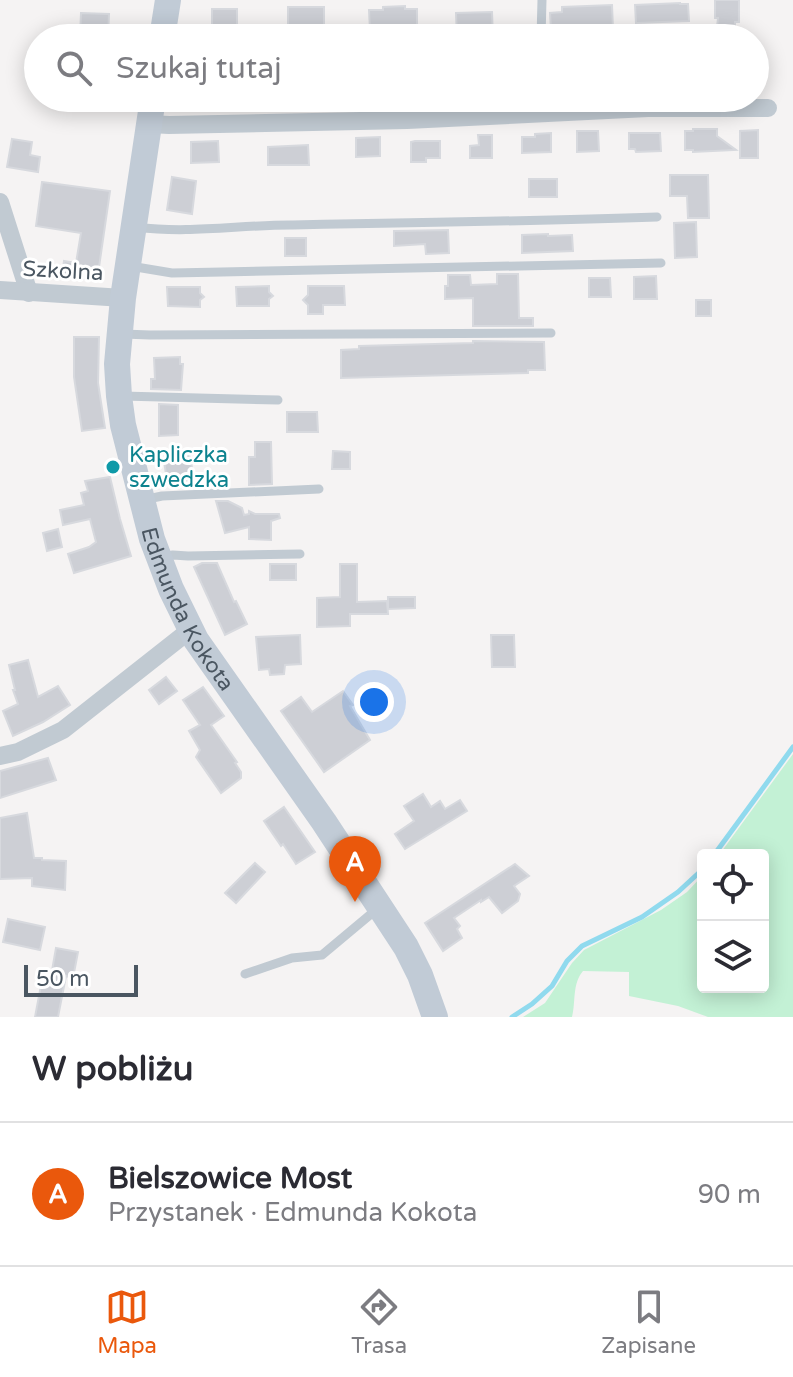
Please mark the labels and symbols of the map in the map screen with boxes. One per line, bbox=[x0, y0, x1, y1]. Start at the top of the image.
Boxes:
street label: Szkolna bbox=[22, 256, 104, 286]
place label: Kapliczka szwedzka bbox=[129, 442, 229, 493]
marker: Kapliczka szwedzka bbox=[104, 458, 122, 476]
street label: Edmunda Kokota bbox=[136, 525, 239, 696]
your location bbox=[354, 682, 394, 722]
pin: A bbox=[329, 836, 381, 902]
scale bar bbox=[24, 961, 138, 997]

